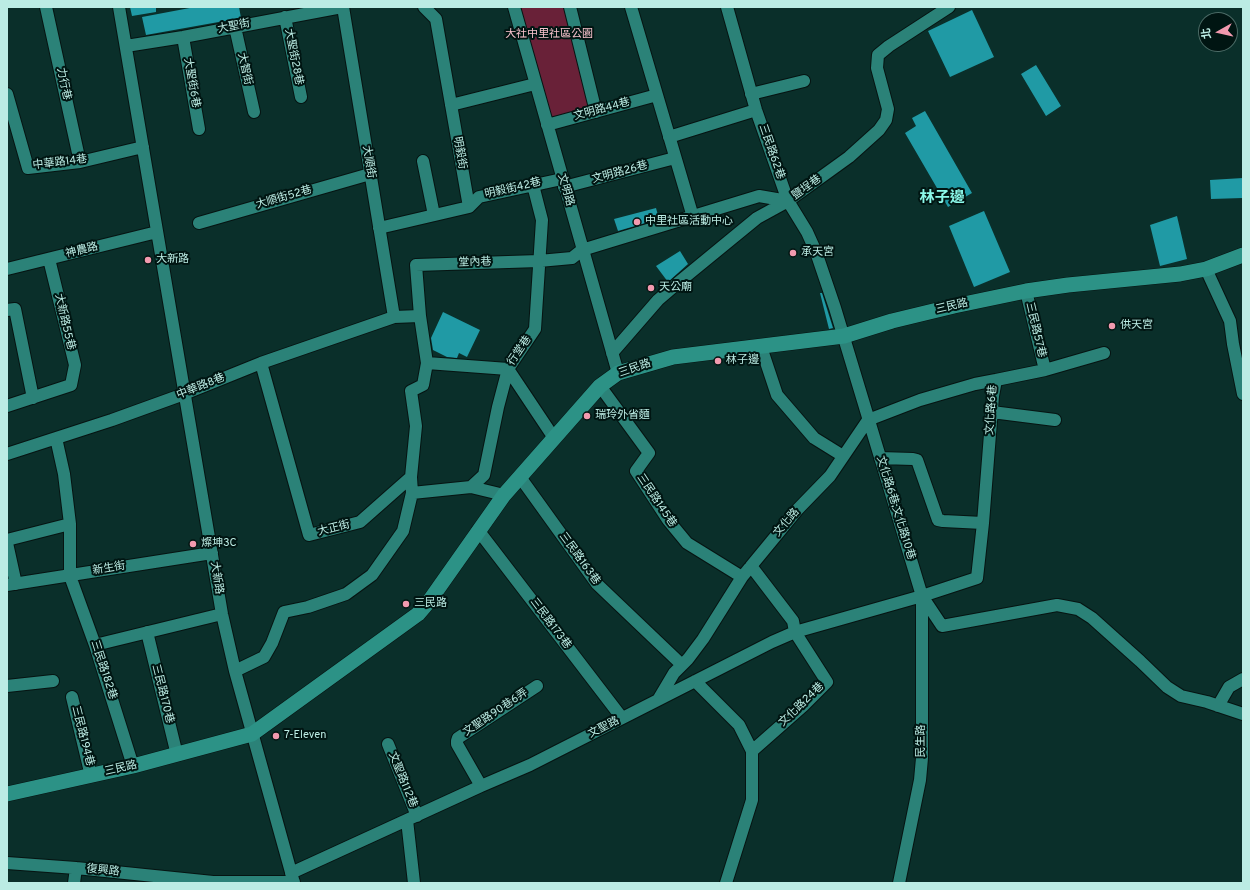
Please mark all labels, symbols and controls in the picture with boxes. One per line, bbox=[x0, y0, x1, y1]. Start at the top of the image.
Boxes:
north arrow bbox=[1198, 12, 1238, 52]
street label: 大聖街 bbox=[217, 17, 251, 37]
text: 北 bbox=[1199, 27, 1215, 40]
street label: 大聖街28巷 bbox=[281, 28, 305, 86]
park label: 大社中里社區公園 bbox=[505, 28, 593, 42]
street label: 大智街 bbox=[234, 51, 254, 87]
street label: 大聖街6巷 bbox=[180, 57, 202, 109]
street label: 力行巷 bbox=[53, 66, 73, 102]
street label: 文明路44巷 bbox=[572, 96, 632, 124]
street label: 三民路62巷 bbox=[755, 123, 787, 181]
street label: 明毅街 bbox=[450, 136, 468, 170]
street label: 大順街 bbox=[359, 145, 377, 179]
street label: 中華路14巷 bbox=[32, 153, 88, 173]
street label: 文明路26巷 bbox=[591, 159, 649, 187]
street label: 文明路 bbox=[554, 172, 576, 208]
street label: 鹽埕巷 bbox=[790, 173, 824, 203]
street label: 明毅街42巷 bbox=[483, 176, 543, 202]
street label: 大順街52巷 bbox=[255, 184, 313, 212]
district label: 林子邊 bbox=[920, 190, 964, 208]
place label: 中里社區活動中心 bbox=[645, 215, 733, 229]
marker: 中里社區活動中心 bbox=[632, 217, 642, 227]
street label: 神農路 bbox=[64, 241, 100, 261]
place label: 承天宮 bbox=[801, 246, 834, 260]
marker: 承天宮 bbox=[788, 248, 798, 258]
place label: 大新路 bbox=[156, 253, 189, 267]
marker: 大新路 bbox=[143, 255, 153, 265]
street label: 堂內巷 bbox=[458, 256, 492, 270]
place label: 天公廟 bbox=[659, 281, 692, 295]
marker: 天公廟 bbox=[646, 283, 656, 293]
street label: 大新路55巷 bbox=[51, 292, 77, 352]
street label: 三民路 bbox=[934, 297, 970, 317]
street label: 三民路57巷 bbox=[1022, 301, 1048, 359]
place label: 供天宮 bbox=[1120, 319, 1153, 333]
marker: 供天宮 bbox=[1107, 321, 1117, 331]
street label: 行堂巷 bbox=[505, 334, 535, 368]
place label: 林子邊 bbox=[726, 354, 759, 368]
marker: 林子邊 bbox=[713, 356, 723, 366]
street label: 三民路 bbox=[617, 357, 653, 381]
street label: 中華路8巷 bbox=[175, 371, 227, 403]
street label: 文化路6巷 bbox=[984, 384, 1000, 436]
place label: 瑞玲外省麵 bbox=[595, 409, 650, 423]
marker: 瑞玲外省麵 bbox=[582, 411, 592, 421]
street label: 文化路6巷;文化路10巷 bbox=[873, 454, 917, 562]
street label: 三民路145巷 bbox=[633, 472, 679, 530]
street label: 文化路 bbox=[771, 506, 803, 540]
street label: 大正街 bbox=[316, 519, 352, 539]
street label: 三民路163巷 bbox=[556, 530, 602, 588]
place label: 燦坤3C bbox=[201, 537, 237, 551]
marker: 燦坤3C bbox=[188, 539, 198, 549]
street label: 新生街 bbox=[92, 560, 126, 578]
street label: 大新路 bbox=[207, 561, 225, 595]
street label: 三民路173巷 bbox=[527, 596, 573, 652]
place label: 三民路 bbox=[414, 597, 447, 611]
marker: 三民路 bbox=[401, 599, 411, 609]
street label: 三民路182巷 bbox=[87, 639, 119, 701]
street label: 三民路170巷 bbox=[148, 663, 176, 725]
street label: 文化路24巷 bbox=[777, 680, 827, 730]
street label: 文聖路90巷6弄 bbox=[461, 687, 531, 739]
street label: 三民路194巷 bbox=[68, 705, 96, 767]
street label: 文聖路 bbox=[586, 715, 622, 741]
street label: 民生路 bbox=[915, 725, 929, 757]
place label: 7-Eleven bbox=[284, 729, 326, 743]
marker: 7-Eleven bbox=[271, 731, 281, 741]
street label: 文聖路112巷 bbox=[385, 750, 419, 810]
street label: 三民路 bbox=[103, 759, 139, 779]
street label: 復興路 bbox=[86, 863, 120, 879]

